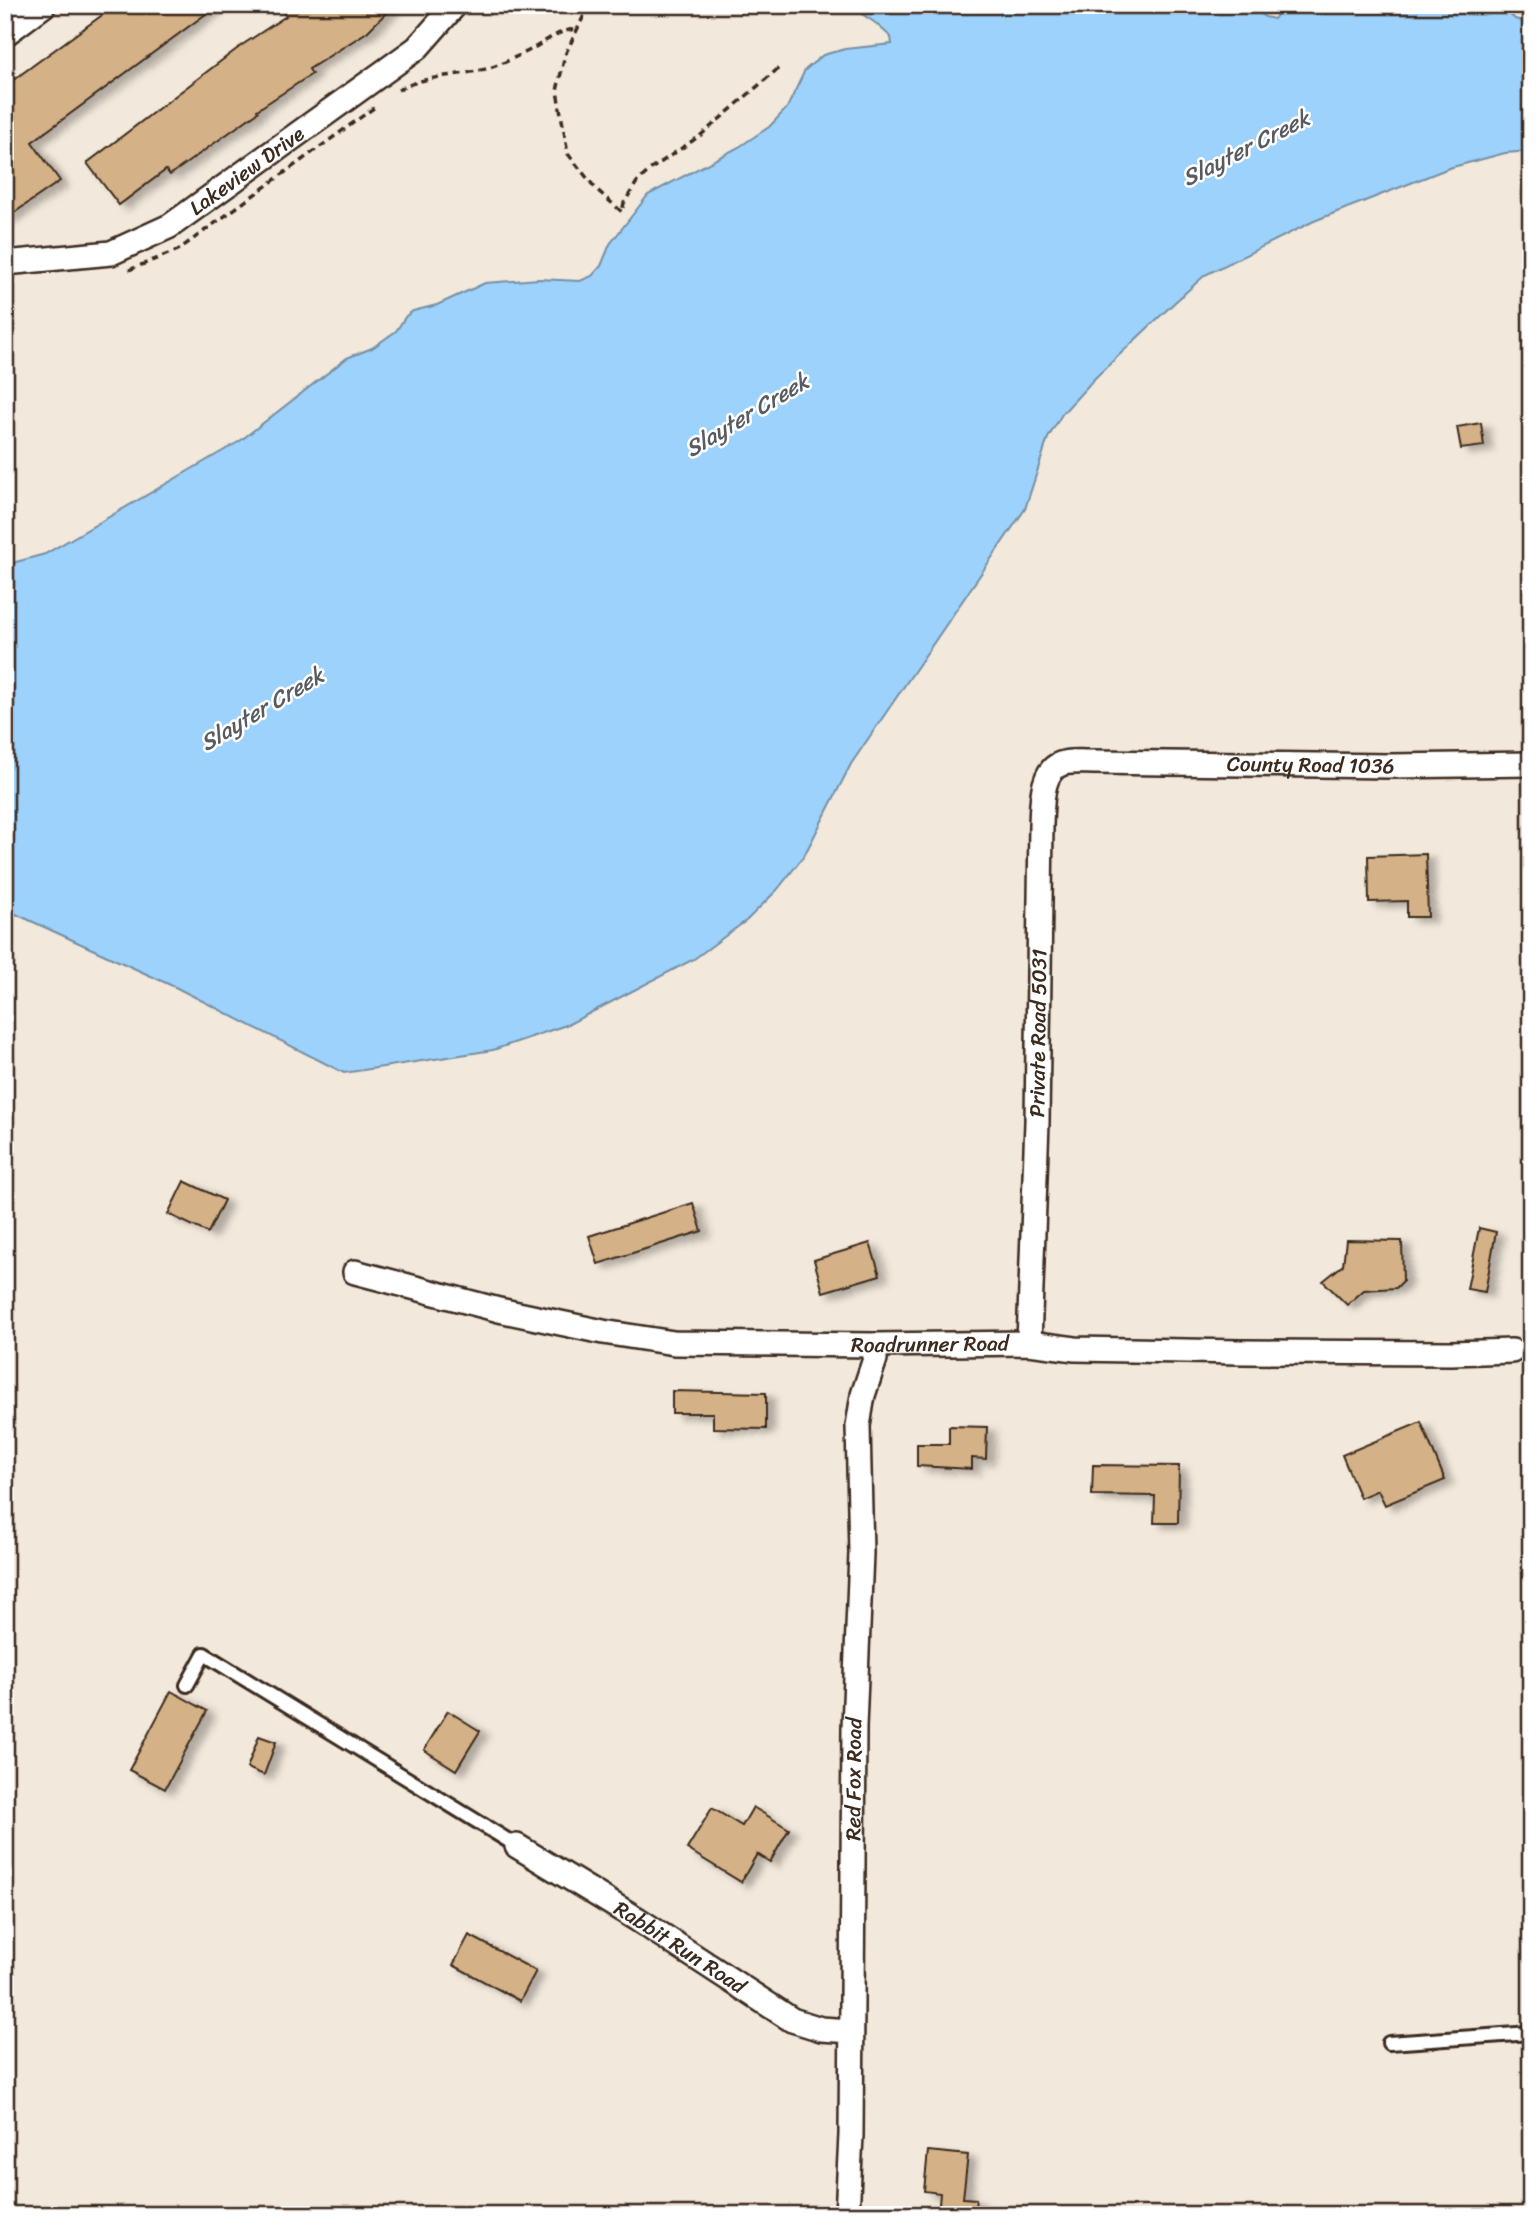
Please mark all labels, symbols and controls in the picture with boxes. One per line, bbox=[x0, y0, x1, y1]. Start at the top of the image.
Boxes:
water label: Slayter Creek bbox=[1174, 97, 1319, 198]
street label: Lakeview Drive bbox=[181, 116, 313, 226]
water label: Slayter Creek bbox=[676, 360, 819, 469]
water label: Slayter Creek bbox=[191, 654, 334, 763]
street label: County Road 1036 bbox=[1227, 745, 1395, 785]
street label: Private Road 5031 bbox=[1018, 949, 1058, 1118]
street label: Roadrunner Road bbox=[851, 1324, 1011, 1364]
street label: Red Fox Road bbox=[834, 1715, 873, 1841]
street label: Rabbit Run Road bbox=[606, 1890, 756, 2005]

